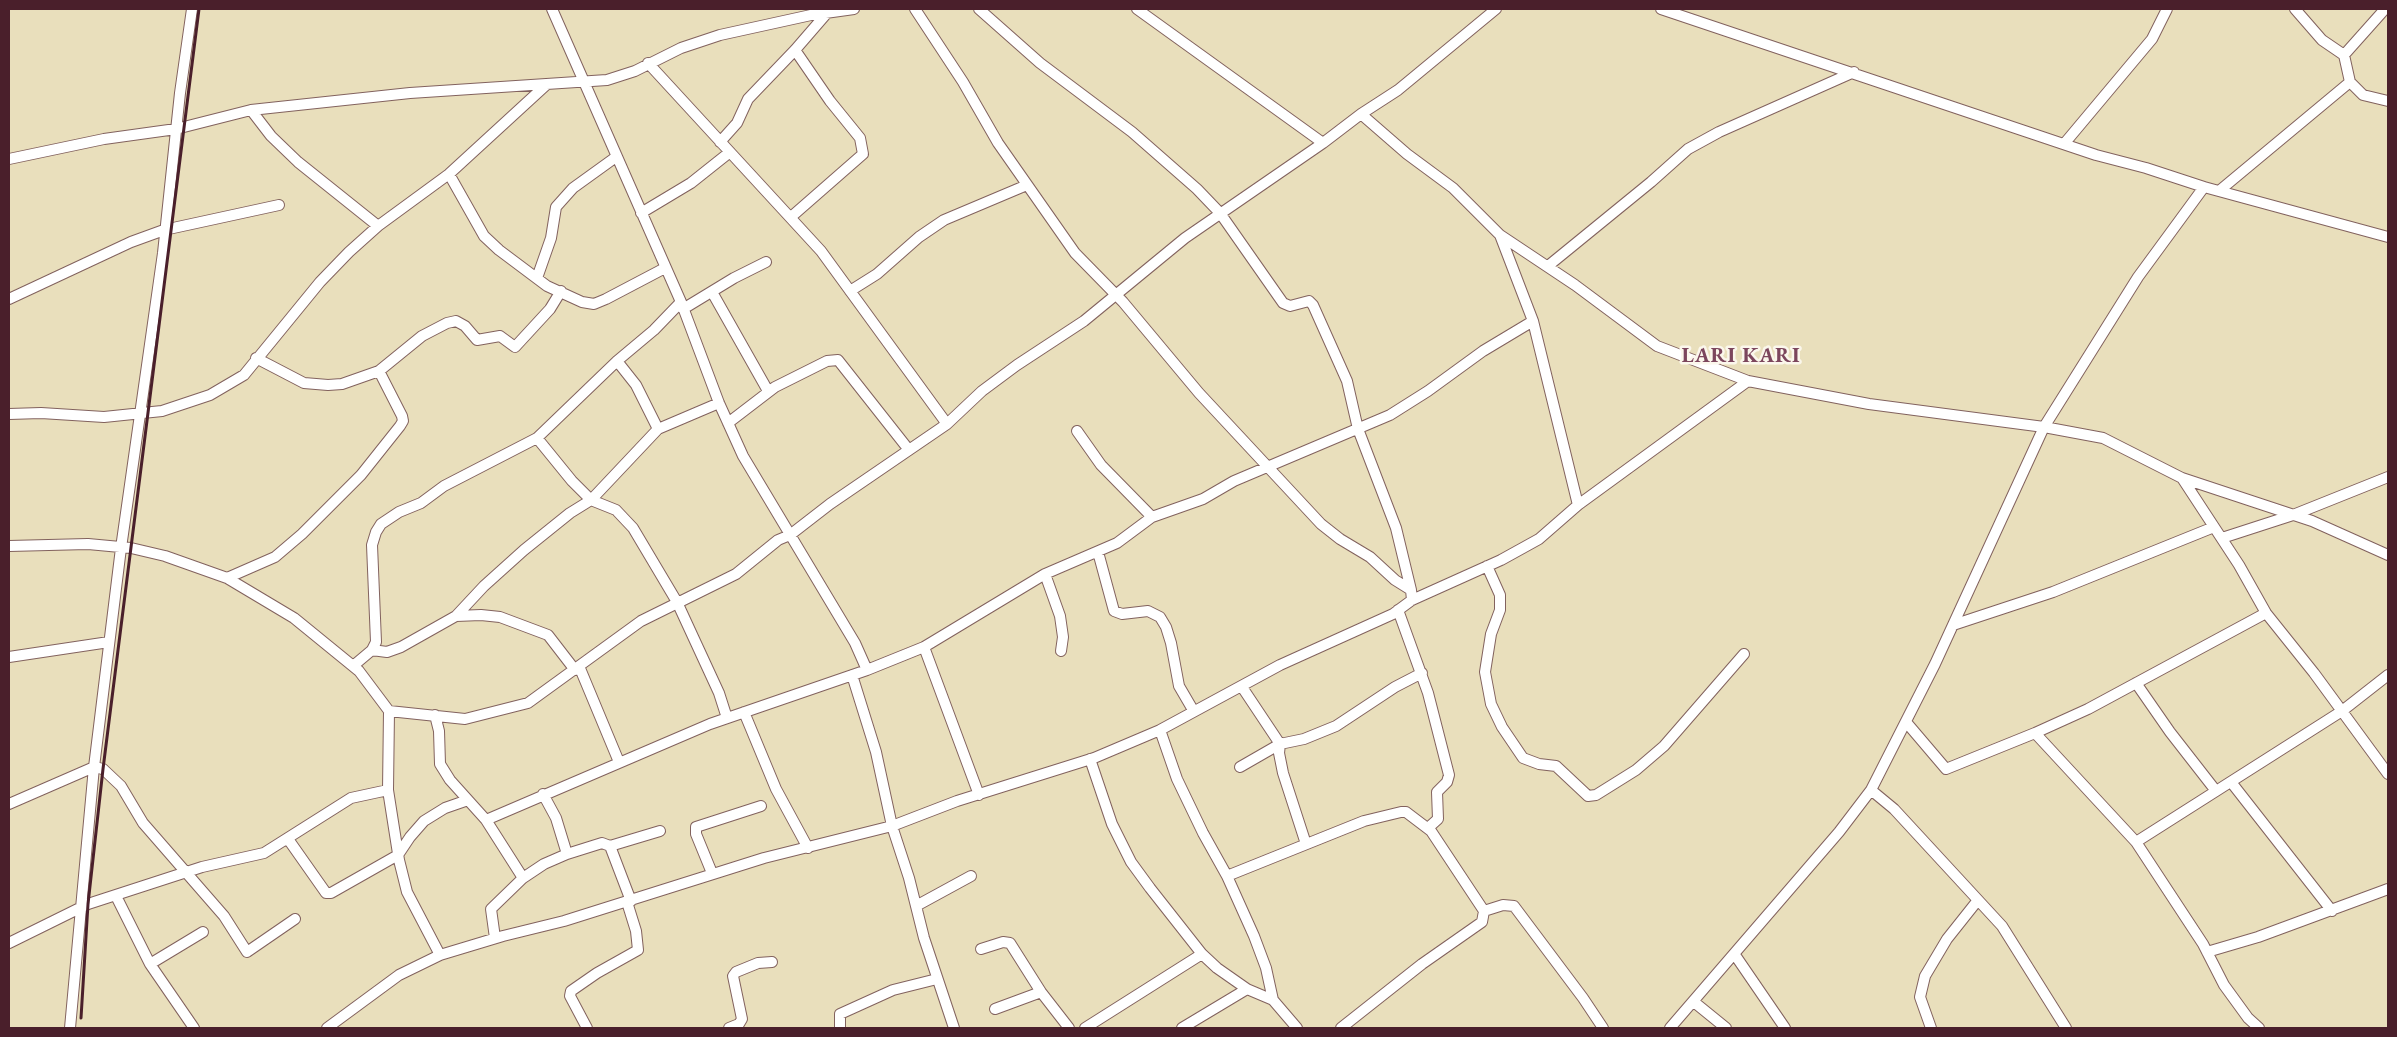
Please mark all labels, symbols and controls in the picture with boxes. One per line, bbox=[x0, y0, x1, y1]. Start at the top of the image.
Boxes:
district label: LARI KARI bbox=[1680, 343, 1802, 369]

